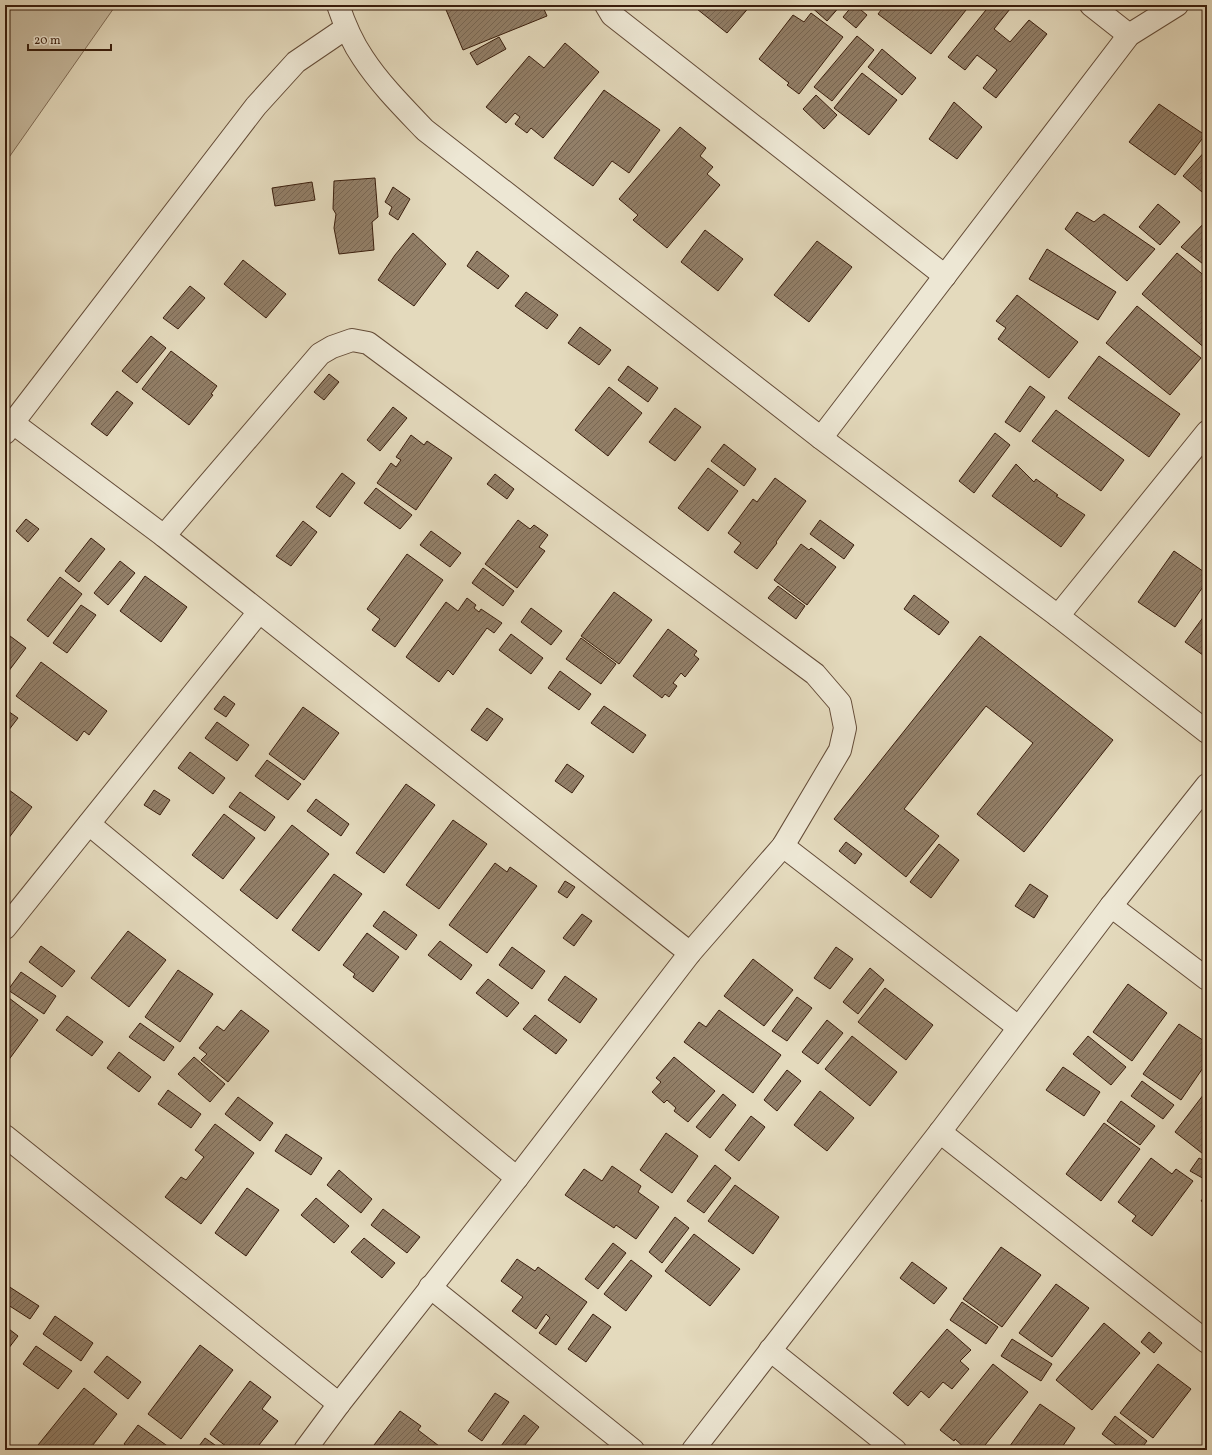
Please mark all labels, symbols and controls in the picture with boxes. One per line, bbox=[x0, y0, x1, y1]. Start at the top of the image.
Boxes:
scale bar bbox=[28, 26, 111, 52]
text: 20 m bbox=[34, 33, 61, 49]

